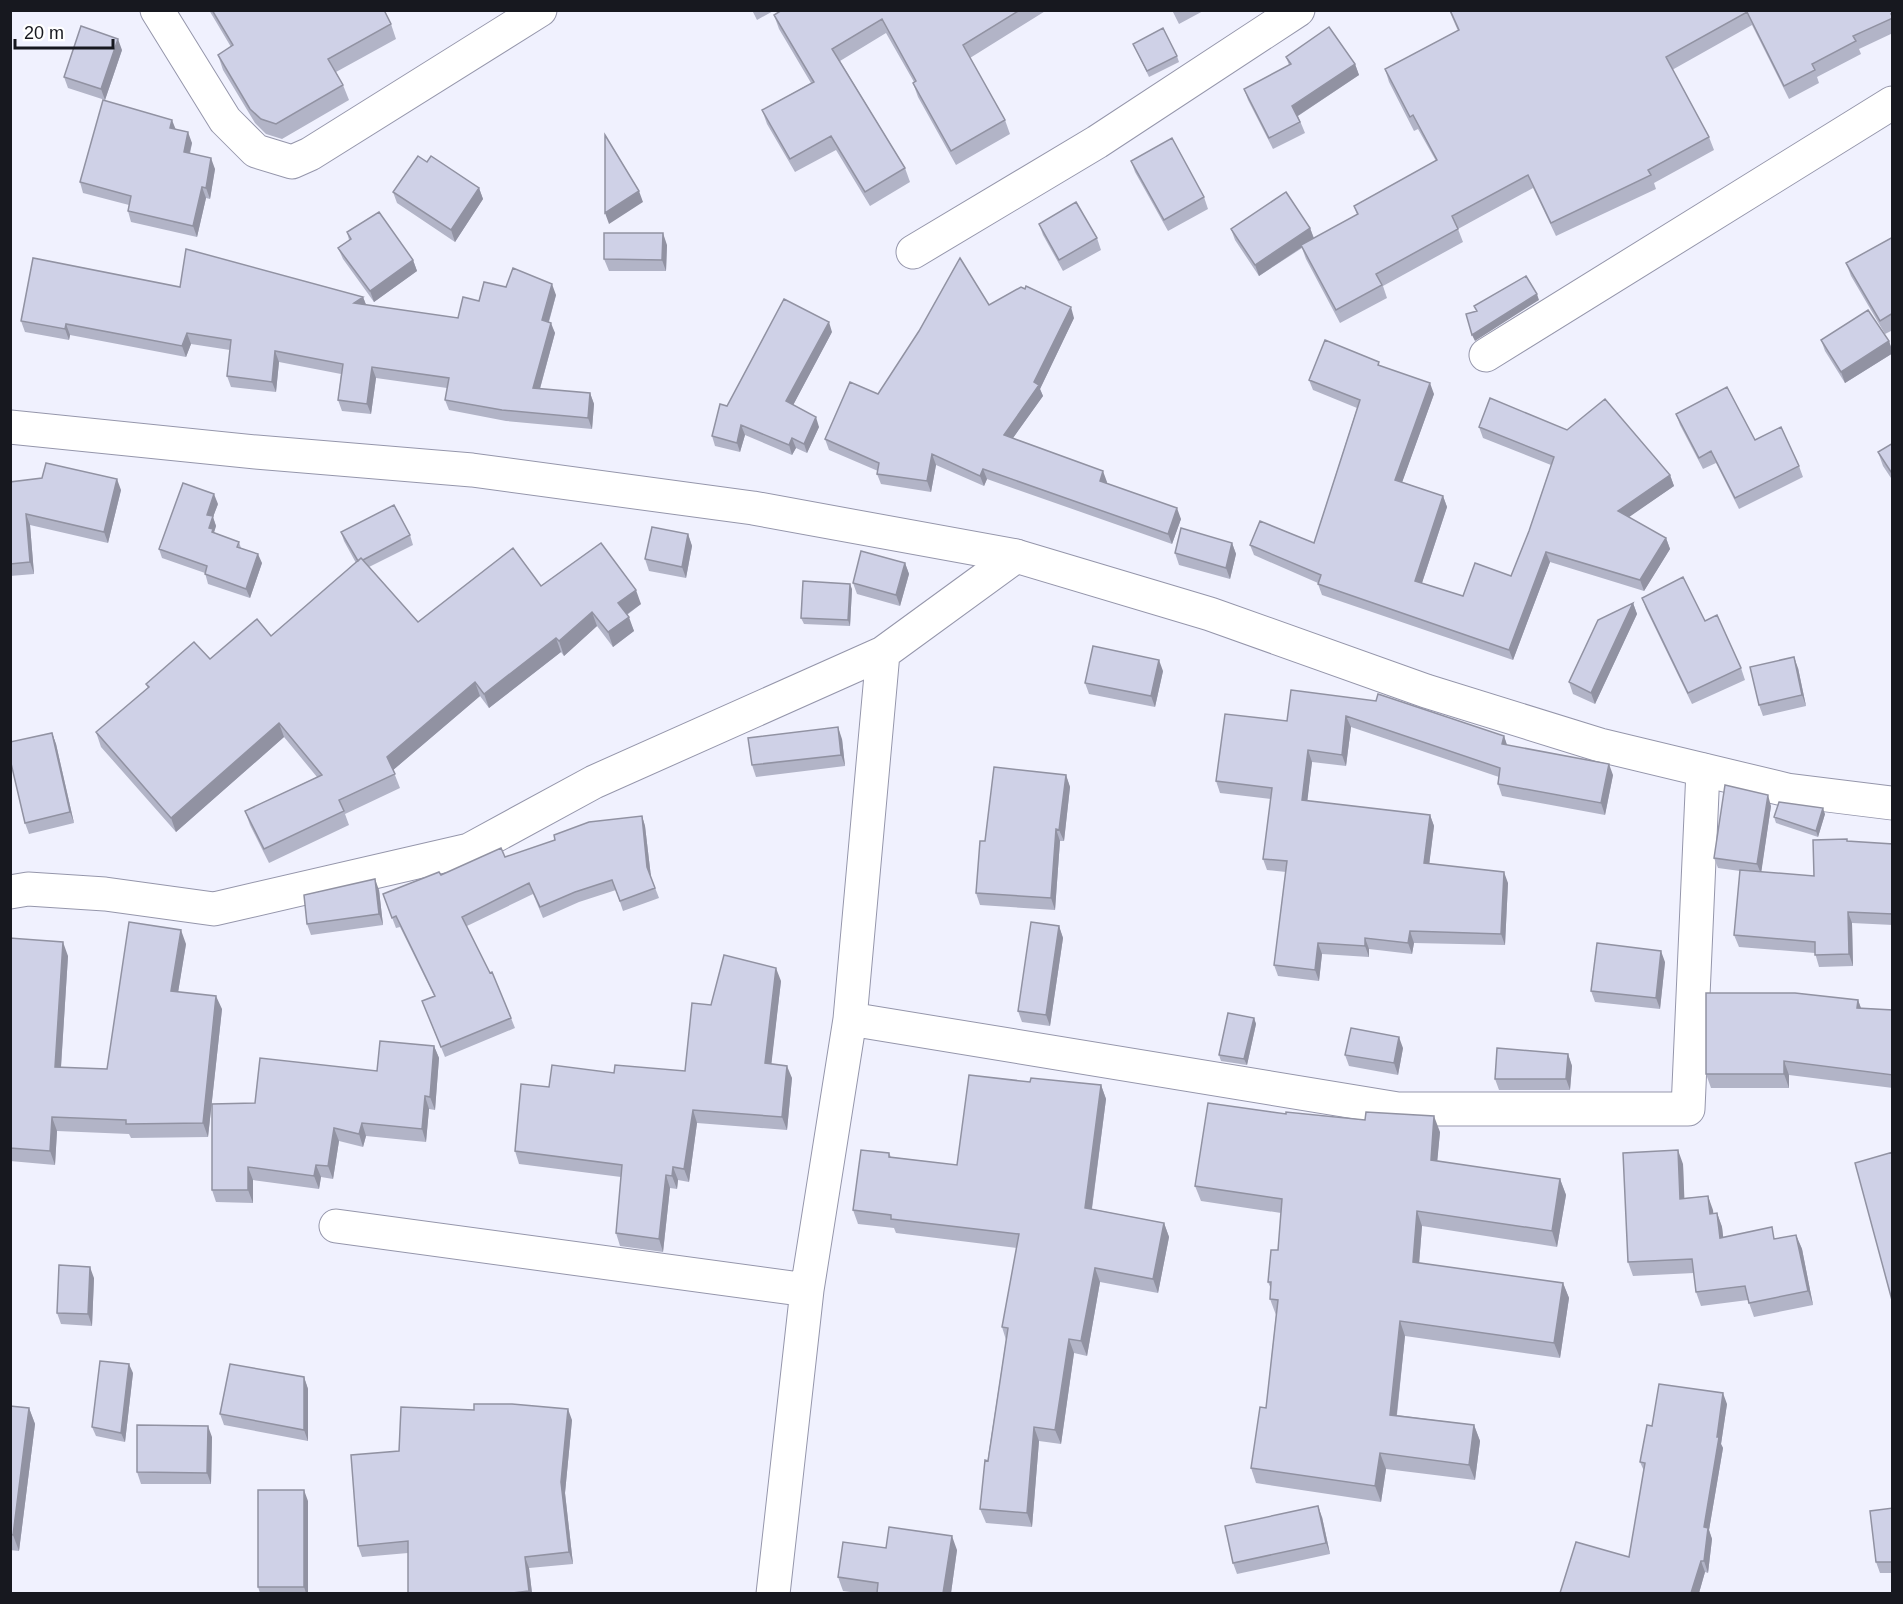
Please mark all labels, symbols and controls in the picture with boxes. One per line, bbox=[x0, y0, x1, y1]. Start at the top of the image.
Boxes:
scale bar bbox=[15, 12, 112, 50]
text: 20 m bbox=[24, 23, 64, 43]

